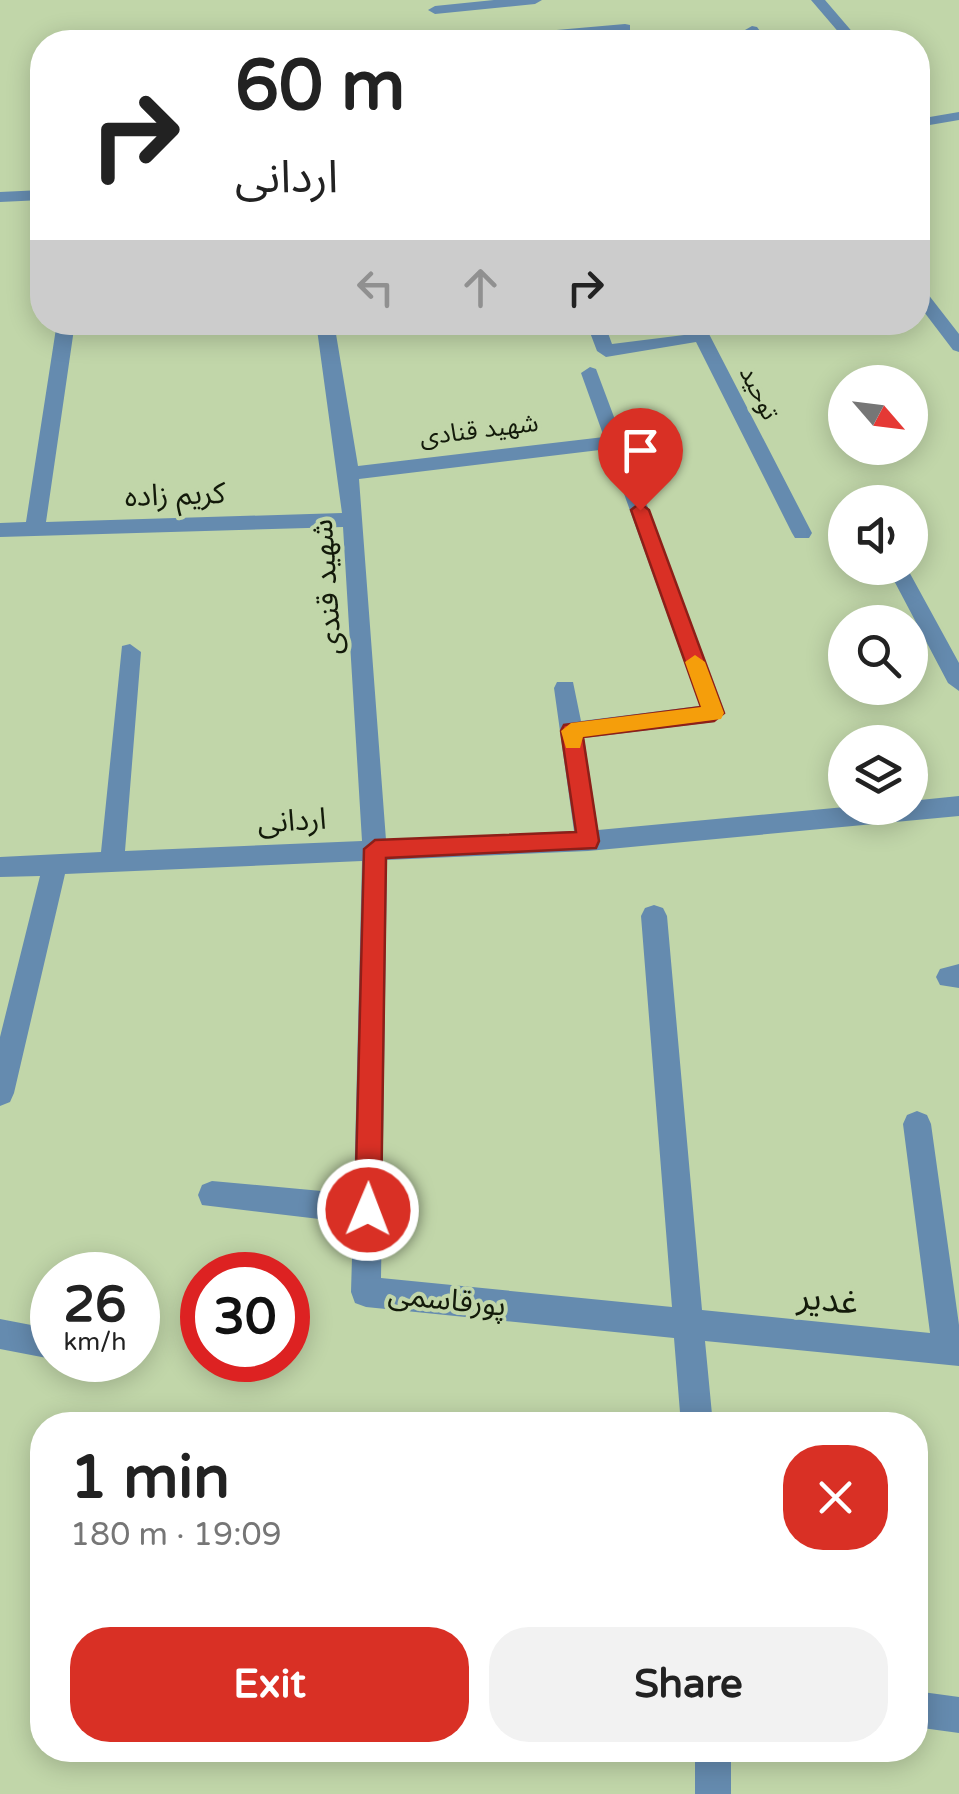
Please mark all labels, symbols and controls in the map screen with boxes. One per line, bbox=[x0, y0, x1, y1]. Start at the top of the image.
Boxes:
text: 60 m bbox=[235, 45, 405, 129]
icon: right bbox=[70, 70, 200, 200]
text: اردانی bbox=[235, 151, 338, 205]
icon: left bbox=[348, 260, 403, 315]
icon: ahead bbox=[453, 260, 508, 315]
icon: right bbox=[558, 260, 613, 315]
street label: توحید bbox=[733, 361, 785, 425]
north arrow bbox=[828, 365, 928, 465]
map controls bbox=[828, 365, 928, 825]
street label: شهید قنادی bbox=[418, 408, 540, 452]
pin bbox=[598, 408, 683, 511]
icon: arrive bbox=[613, 423, 668, 478]
street label: کریم زاده bbox=[124, 475, 227, 519]
button: sound bbox=[828, 485, 928, 585]
street label: شهید قندی bbox=[304, 518, 350, 656]
button: search bbox=[828, 605, 928, 705]
button: layers bbox=[828, 725, 928, 825]
street label: اردانی bbox=[257, 801, 327, 841]
position arrow bbox=[316, 1158, 420, 1262]
speed limit sign: 30 bbox=[180, 1252, 310, 1382]
text: 26 bbox=[64, 1275, 126, 1335]
street label: پورقاسمی bbox=[386, 1275, 508, 1325]
street label: غدیر bbox=[795, 1276, 860, 1324]
text: km/h bbox=[64, 1327, 126, 1357]
text: 1 min bbox=[70, 1442, 230, 1514]
button: close bbox=[783, 1445, 888, 1550]
text: 180 m · 19:09 bbox=[70, 1516, 282, 1554]
button: Exit bbox=[70, 1627, 469, 1742]
button: Share bbox=[489, 1627, 888, 1742]

